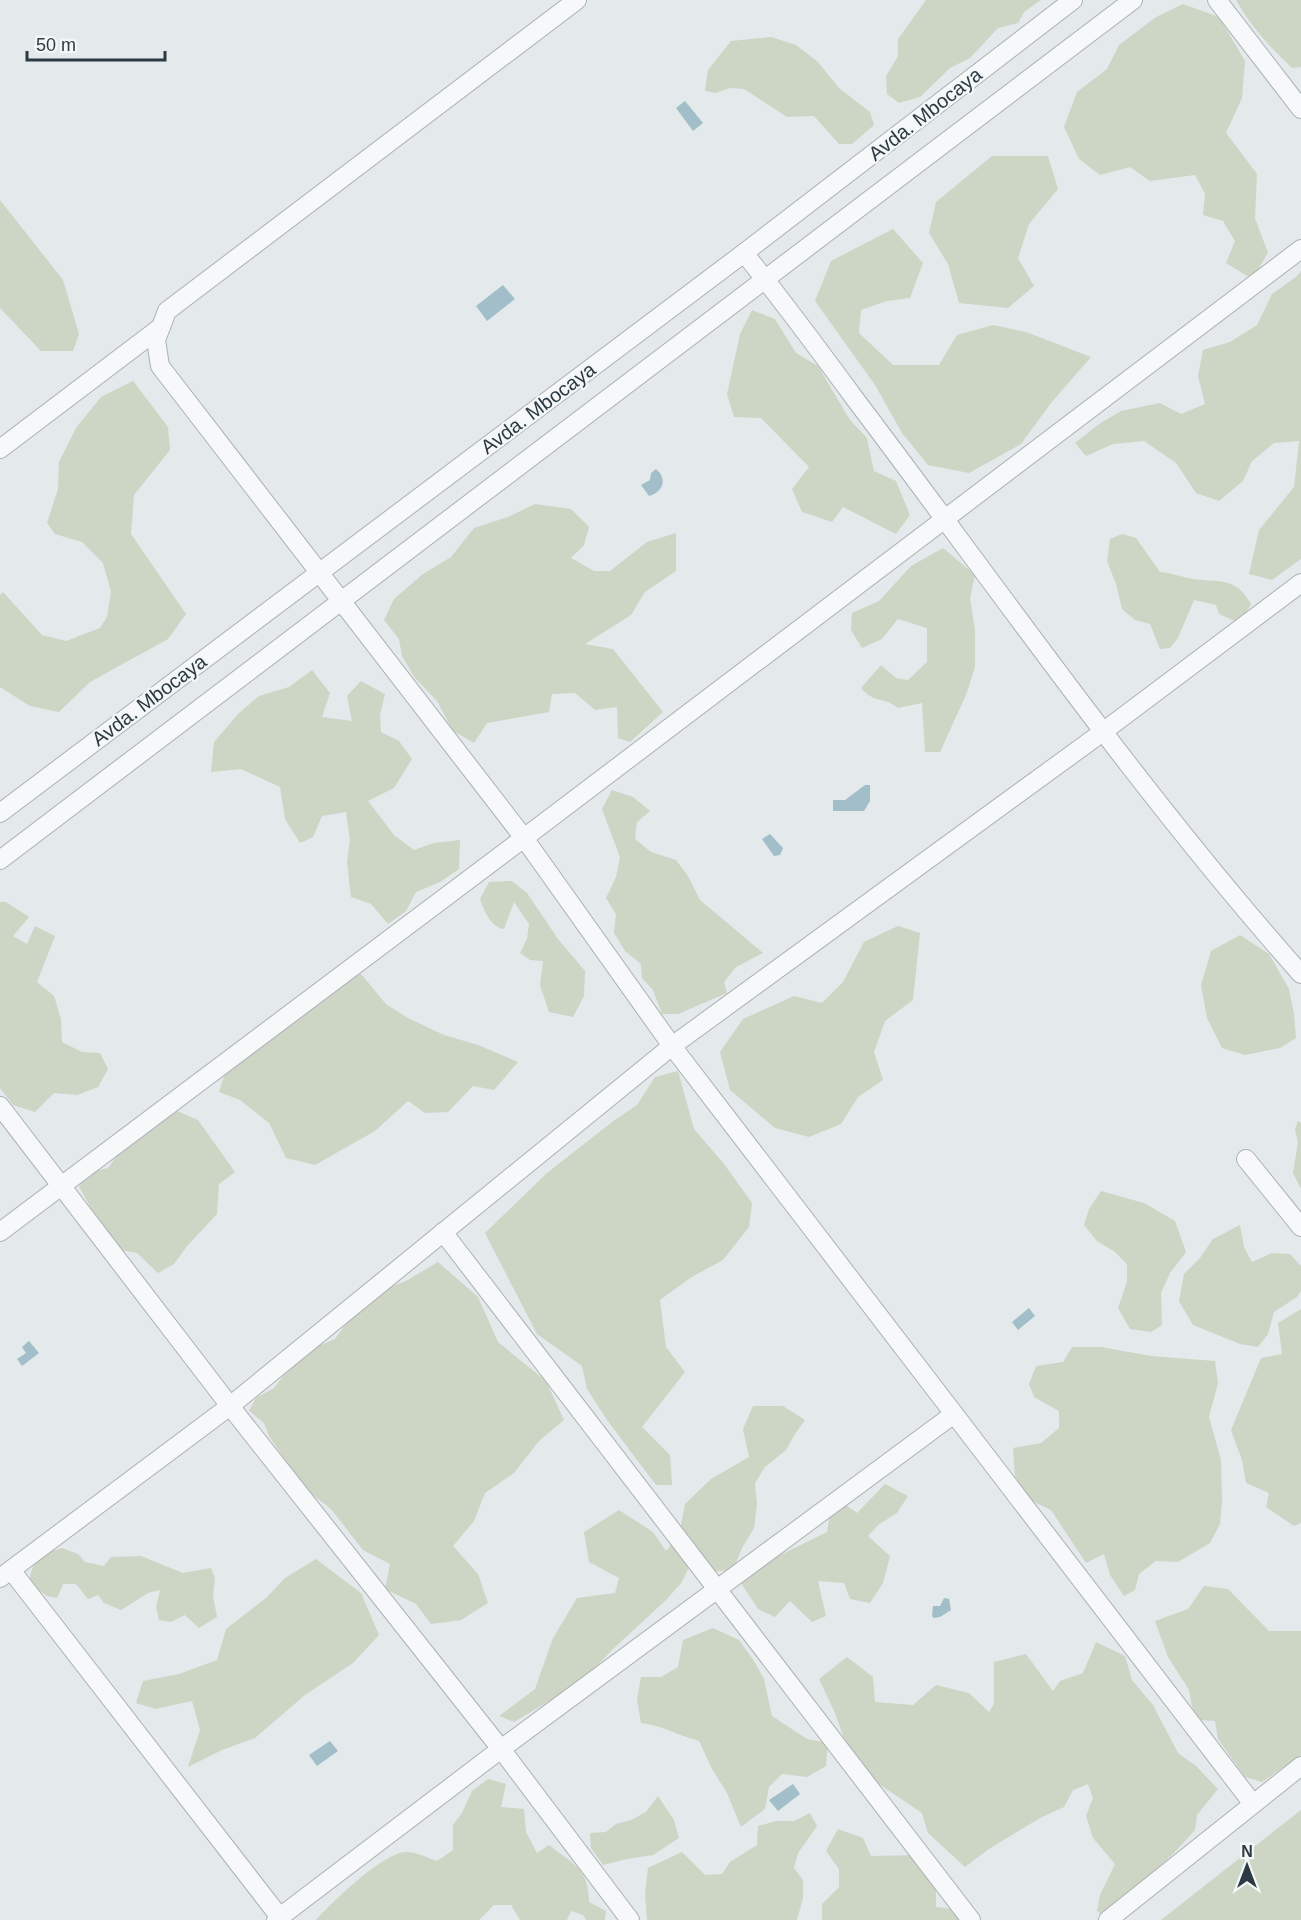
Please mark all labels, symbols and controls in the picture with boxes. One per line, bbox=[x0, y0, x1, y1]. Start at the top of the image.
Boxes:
scale bar bbox=[27, 24, 165, 62]
text: 50 m bbox=[36, 35, 76, 55]
street label: Avda. Mbocaya bbox=[864, 62, 987, 165]
street label: Avda. Mbocaya bbox=[476, 357, 600, 458]
street label: Avda. Mbocaya bbox=[87, 649, 211, 750]
north arrow bbox=[1217, 1836, 1277, 1896]
text: N bbox=[1241, 1843, 1253, 1860]

